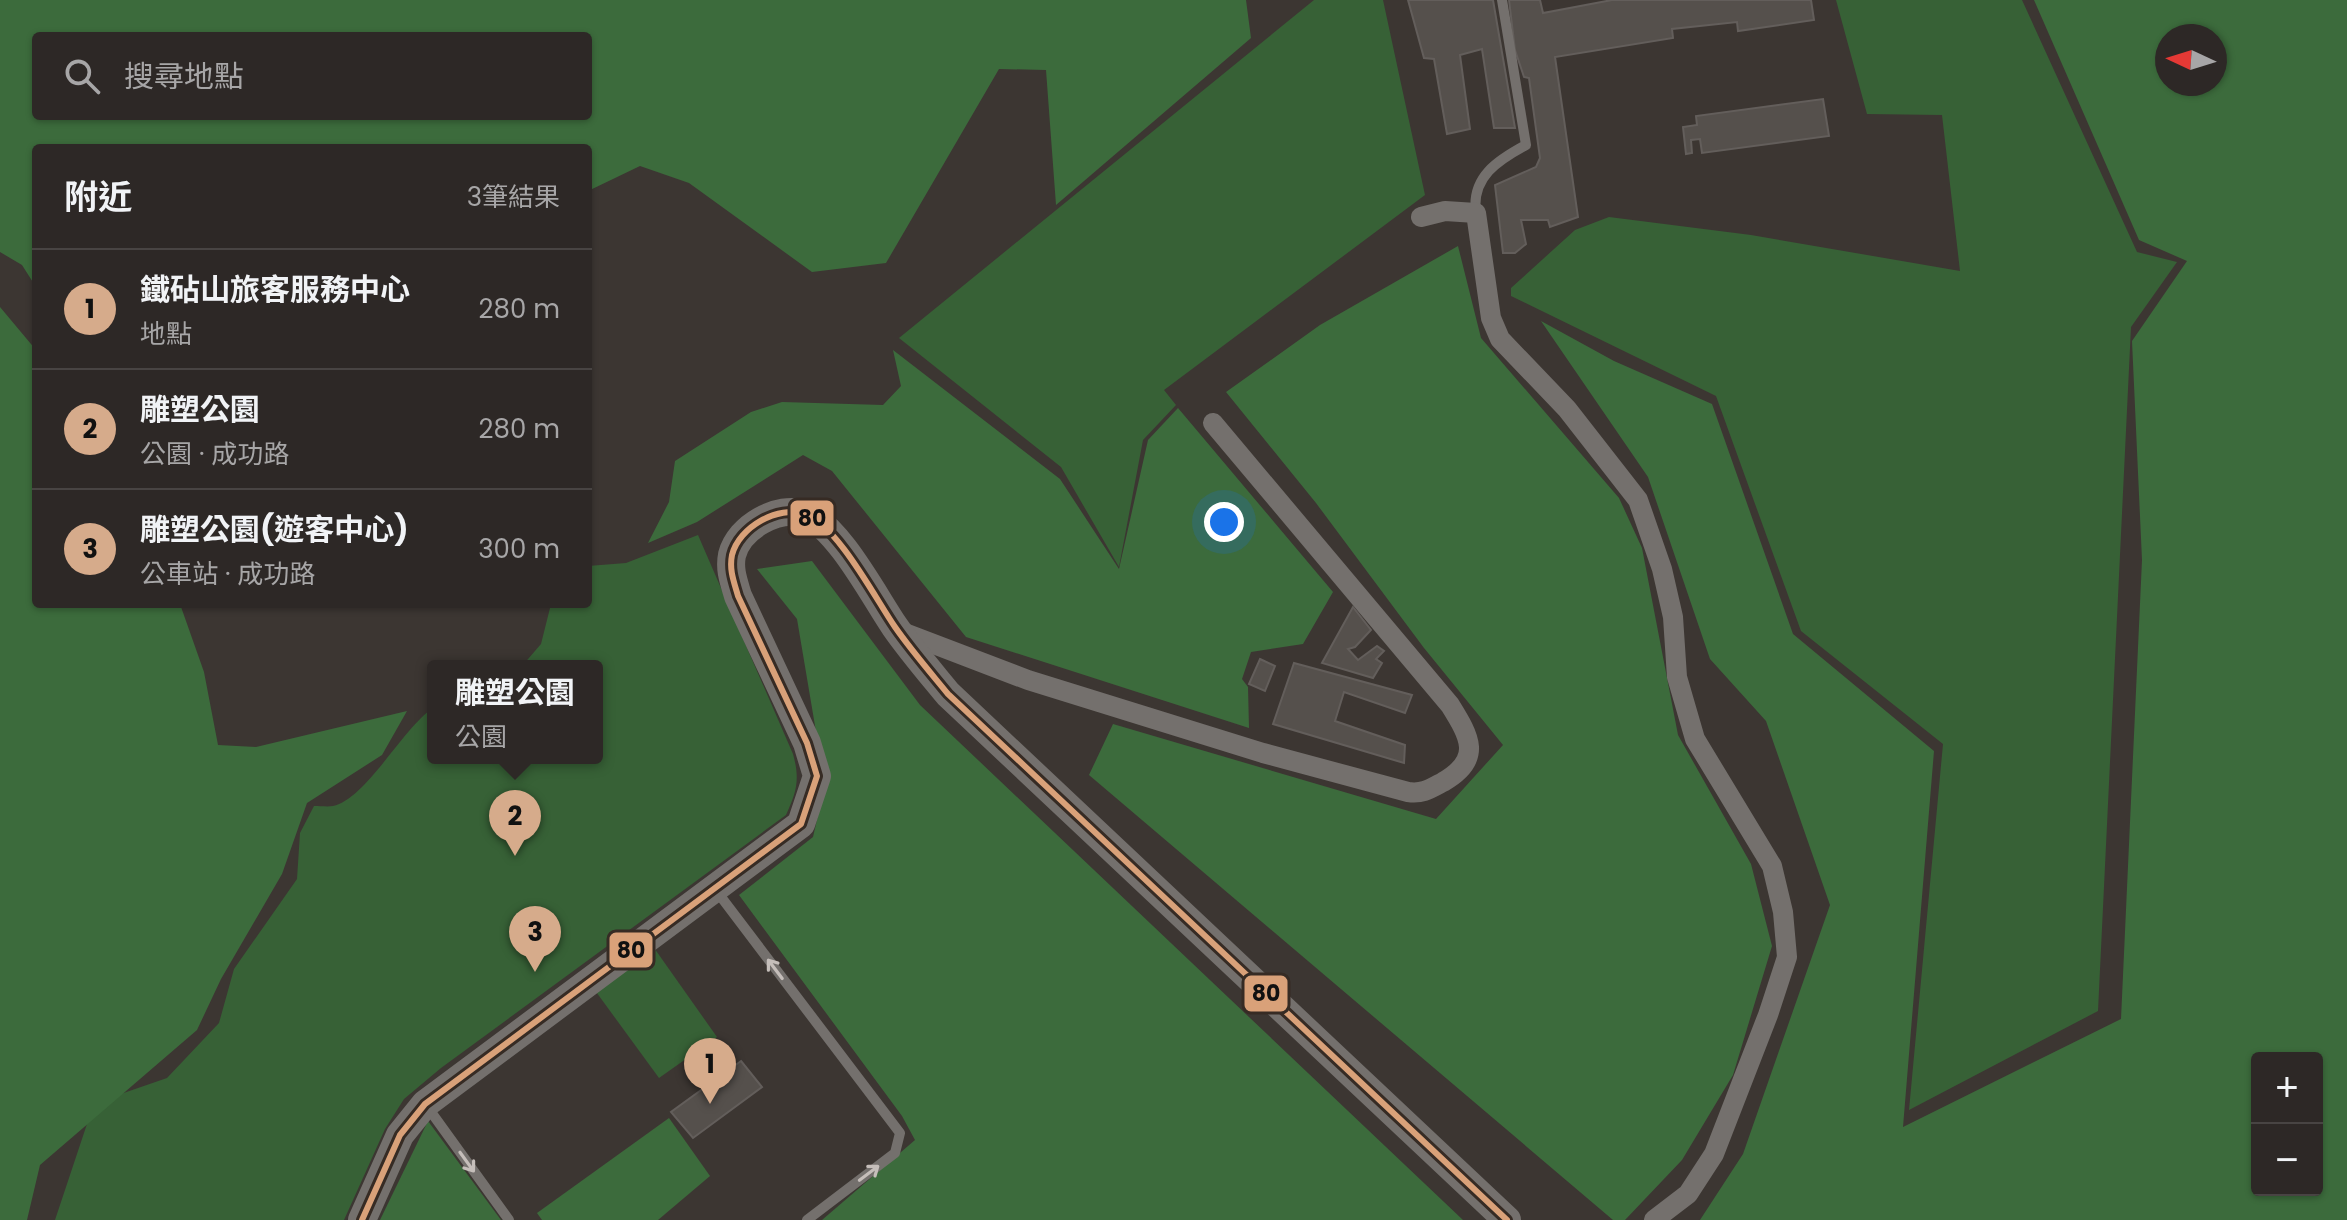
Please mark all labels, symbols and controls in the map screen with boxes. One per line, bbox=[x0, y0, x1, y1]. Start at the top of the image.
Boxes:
north arrow bbox=[2155, 24, 2227, 96]
search box bbox=[32, 32, 592, 120]
icon: search bbox=[60, 54, 104, 98]
text: 搜尋地點 bbox=[124, 55, 244, 98]
text: 附近 bbox=[64, 173, 132, 221]
text: 3筆結果 bbox=[467, 179, 560, 215]
text: 鐵砧山旅客服務中心 bbox=[140, 268, 410, 311]
text: 1 bbox=[85, 291, 95, 327]
text: 280 m bbox=[479, 291, 560, 327]
text: 地點 bbox=[140, 316, 192, 352]
text: 雕塑公園 bbox=[140, 388, 260, 431]
text: 2 bbox=[83, 411, 97, 447]
text: 280 m bbox=[479, 411, 560, 447]
text: 公園 · 成功路 bbox=[140, 436, 289, 472]
line badge: 80 bbox=[789, 499, 835, 537]
your location bbox=[1204, 502, 1244, 542]
text: 80 bbox=[798, 503, 826, 534]
text: 雕塑公園(遊客中心) bbox=[140, 508, 409, 551]
text: 3 bbox=[82, 531, 98, 567]
text: 300 m bbox=[478, 531, 560, 567]
text: 公車站 · 成功路 bbox=[140, 556, 315, 592]
popup bbox=[427, 660, 603, 764]
text: 雕塑公園 bbox=[455, 671, 575, 714]
text: 公園 bbox=[455, 719, 507, 755]
pin: 2 bbox=[489, 790, 541, 856]
pin: 3 bbox=[509, 906, 561, 972]
line badge: 80 bbox=[608, 931, 654, 969]
text: 80 bbox=[617, 935, 645, 966]
one-way arrow bbox=[767, 958, 784, 980]
line badge: 80 bbox=[1243, 974, 1289, 1013]
text: 80 bbox=[1252, 978, 1280, 1009]
pin: 1 bbox=[684, 1038, 736, 1104]
map controls bbox=[2251, 1052, 2323, 1196]
button: + bbox=[2251, 1052, 2323, 1124]
button: − bbox=[2251, 1124, 2323, 1196]
one-way arrow bbox=[459, 1150, 475, 1172]
one-way arrow bbox=[858, 1164, 879, 1181]

